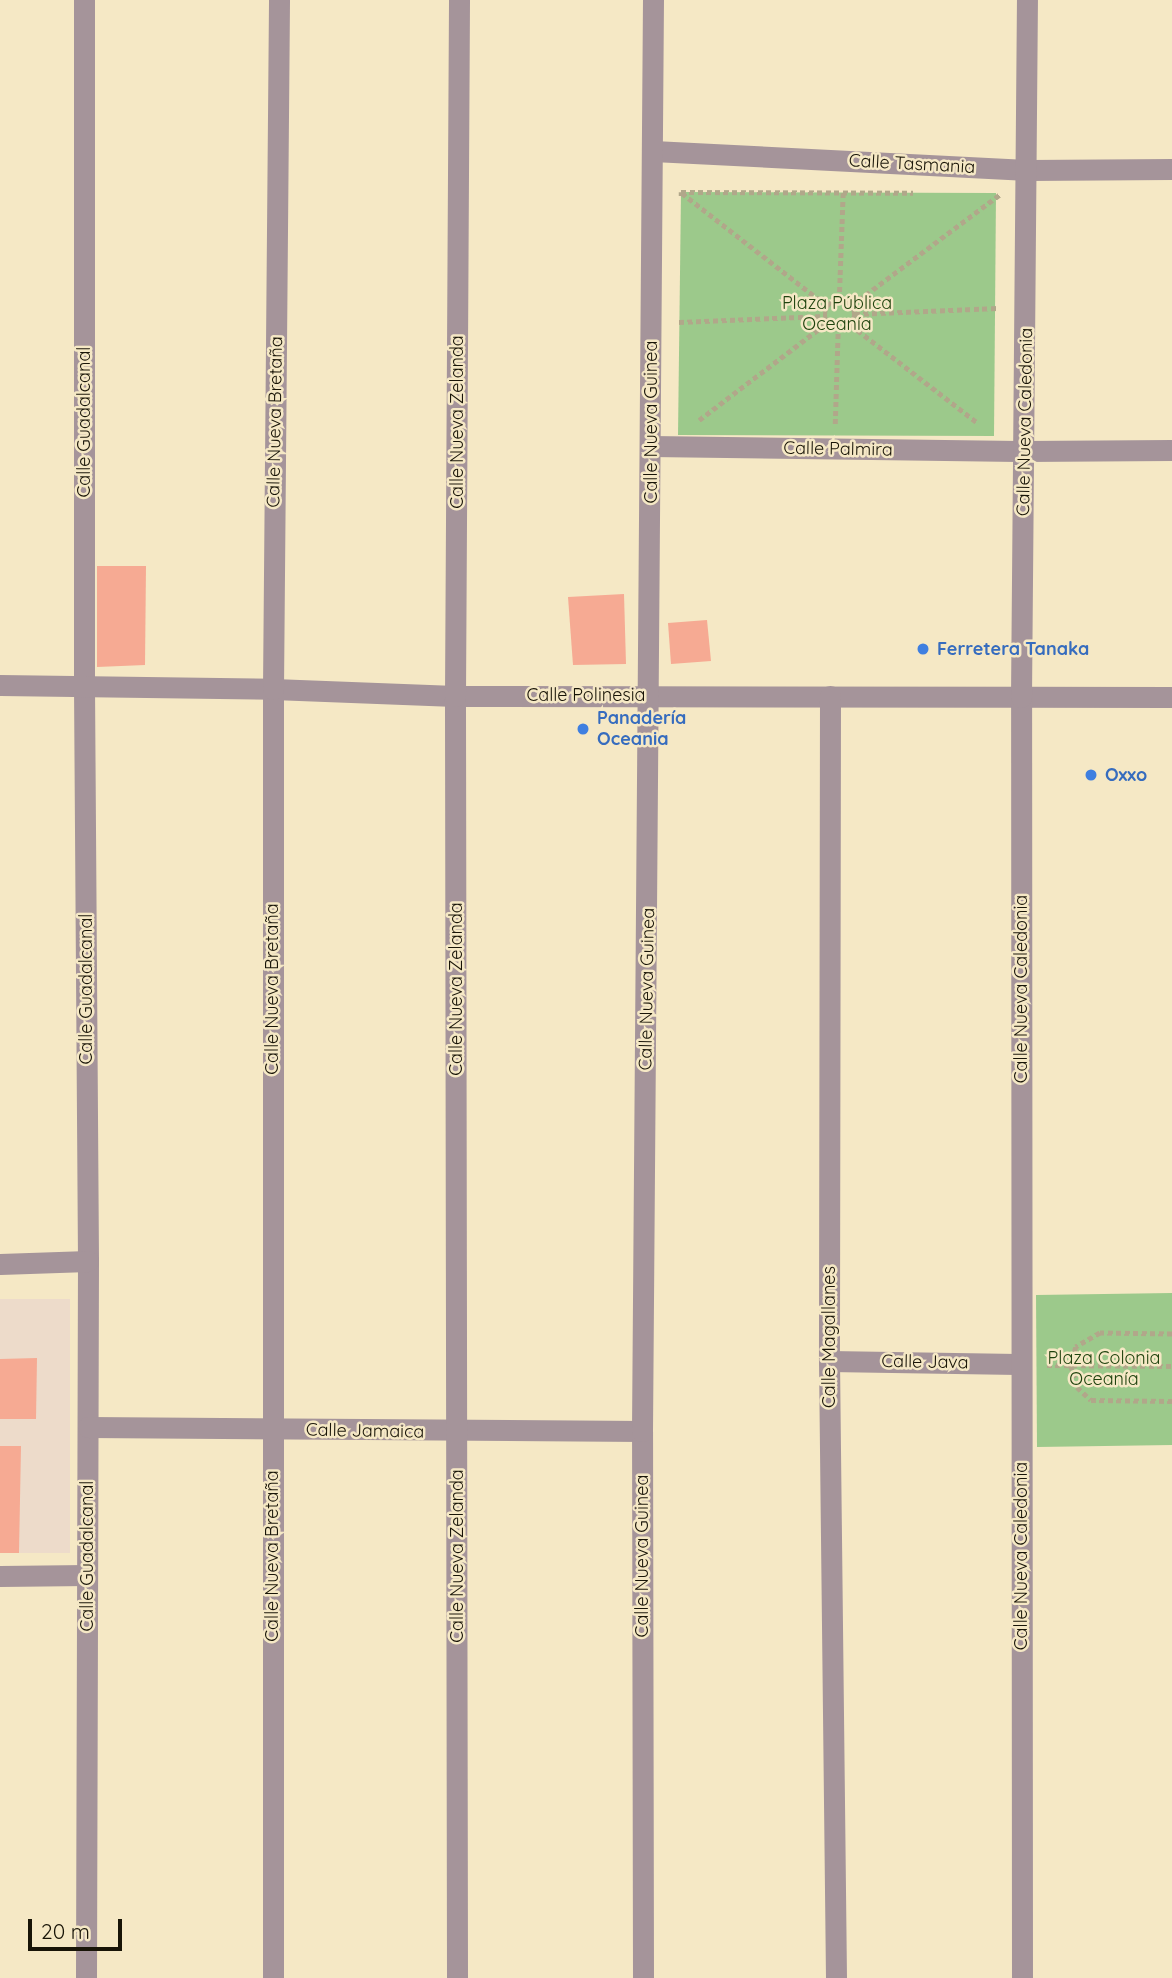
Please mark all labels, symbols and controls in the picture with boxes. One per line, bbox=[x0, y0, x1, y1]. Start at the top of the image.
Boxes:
street label: Calle Tasmania bbox=[848, 150, 976, 178]
park label: Plaza Pública Oceanía bbox=[782, 293, 892, 336]
street label: Calle Nueva Caledonia bbox=[1013, 328, 1037, 516]
street label: Calle Nueva Zelanda bbox=[446, 335, 468, 509]
street label: Calle Nueva Bretaña bbox=[263, 336, 287, 508]
street label: Calle Nueva Guinea bbox=[640, 341, 662, 503]
street label: Calle Guadalcanal bbox=[73, 347, 95, 497]
street label: Calle Palmira bbox=[783, 437, 893, 461]
place label: Ferretera Tanaka bbox=[937, 638, 1089, 660]
marker: Ferretera Tanaka bbox=[915, 641, 931, 657]
street label: Calle Polinesia bbox=[526, 684, 646, 706]
place label: Panadería Oceania bbox=[597, 708, 686, 750]
marker: Panadería Oceania bbox=[575, 721, 591, 737]
place label: Oxxo bbox=[1105, 764, 1147, 786]
marker: Oxxo bbox=[1083, 767, 1099, 783]
street label: Calle Nueva Caledonia bbox=[1010, 895, 1032, 1083]
street label: Calle Nueva Zelanda bbox=[445, 902, 467, 1076]
street label: Calle Nueva Bretaña bbox=[261, 903, 283, 1075]
street label: Calle Nueva Guinea bbox=[635, 907, 659, 1071]
street label: Calle Guadalcanal bbox=[75, 914, 97, 1064]
street label: Calle Magallanes bbox=[818, 1266, 840, 1408]
park label: Plaza Colonia Oceanía bbox=[1048, 1348, 1160, 1390]
street label: Calle Java bbox=[881, 1350, 969, 1374]
street label: Calle Jamaica bbox=[306, 1419, 424, 1443]
street label: Calle Nueva Caledonia bbox=[1010, 1462, 1032, 1650]
street label: Calle Nueva Zelanda bbox=[446, 1469, 468, 1643]
street label: Calle Nueva Bretaña bbox=[261, 1470, 283, 1642]
street label: Calle Nueva Guinea bbox=[631, 1475, 653, 1637]
street label: Calle Guadalcanal bbox=[76, 1481, 98, 1631]
scale bar bbox=[32, 1904, 126, 1948]
text: 20 m bbox=[41, 1918, 90, 1944]

